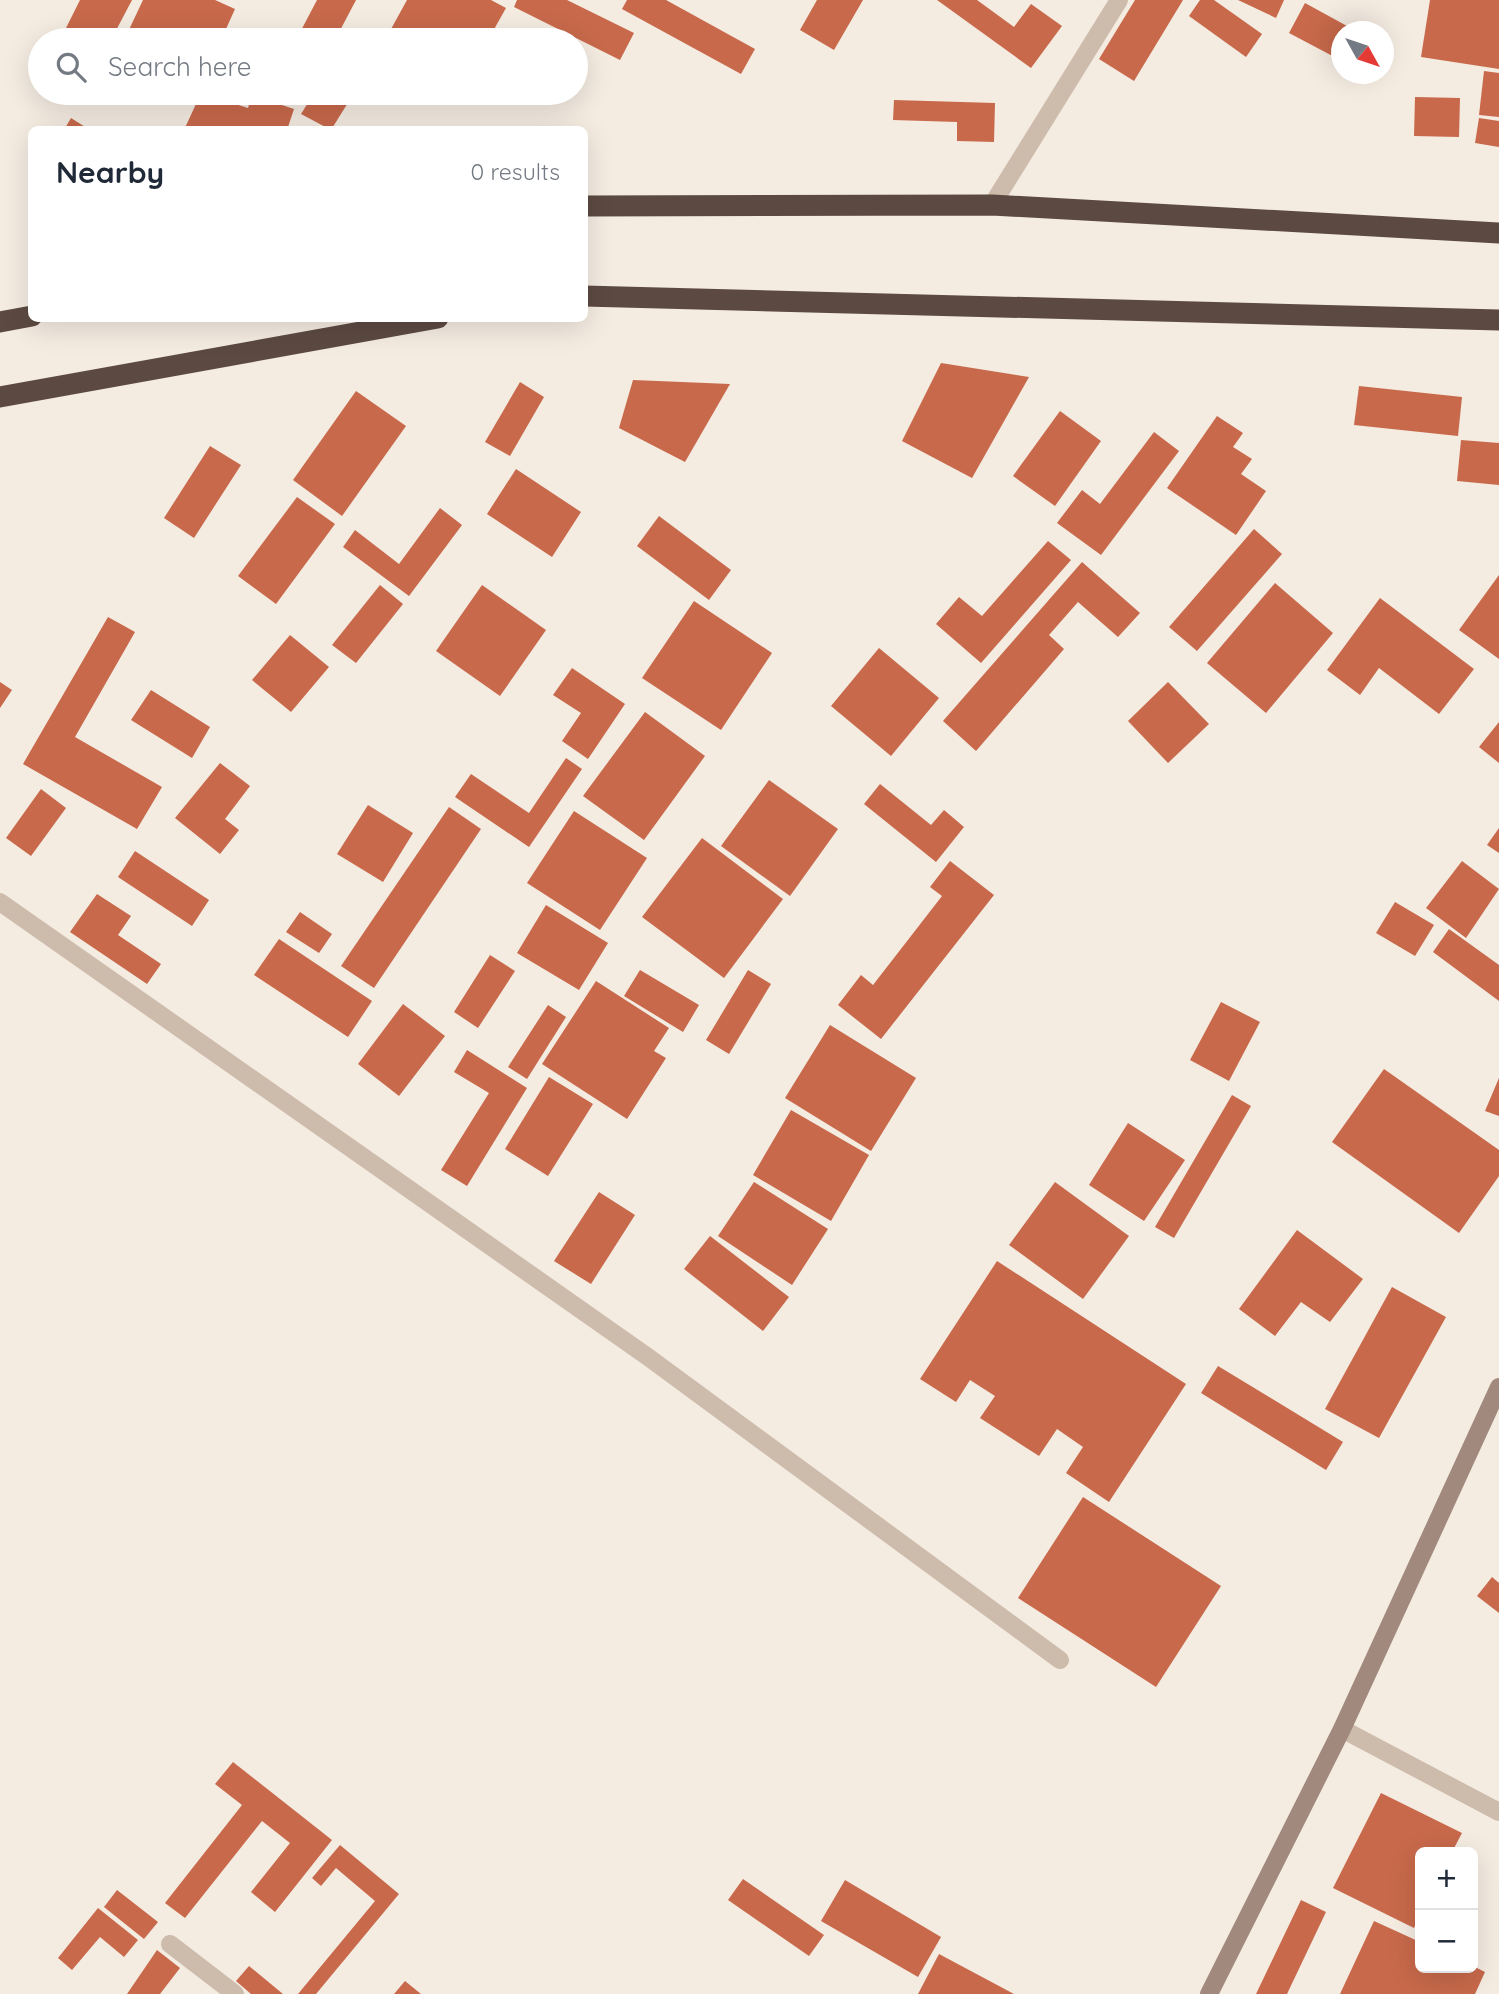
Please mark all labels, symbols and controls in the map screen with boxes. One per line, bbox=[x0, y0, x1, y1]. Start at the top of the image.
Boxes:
north arrow bbox=[1331, 21, 1394, 84]
search box bbox=[28, 28, 588, 105]
icon: search bbox=[52, 48, 90, 86]
text: Search here bbox=[108, 50, 252, 83]
text: Nearby bbox=[56, 153, 164, 191]
text: 0 results bbox=[471, 157, 560, 186]
map controls bbox=[1415, 1847, 1478, 1973]
button: + bbox=[1415, 1847, 1478, 1910]
button: − bbox=[1415, 1910, 1478, 1973]

